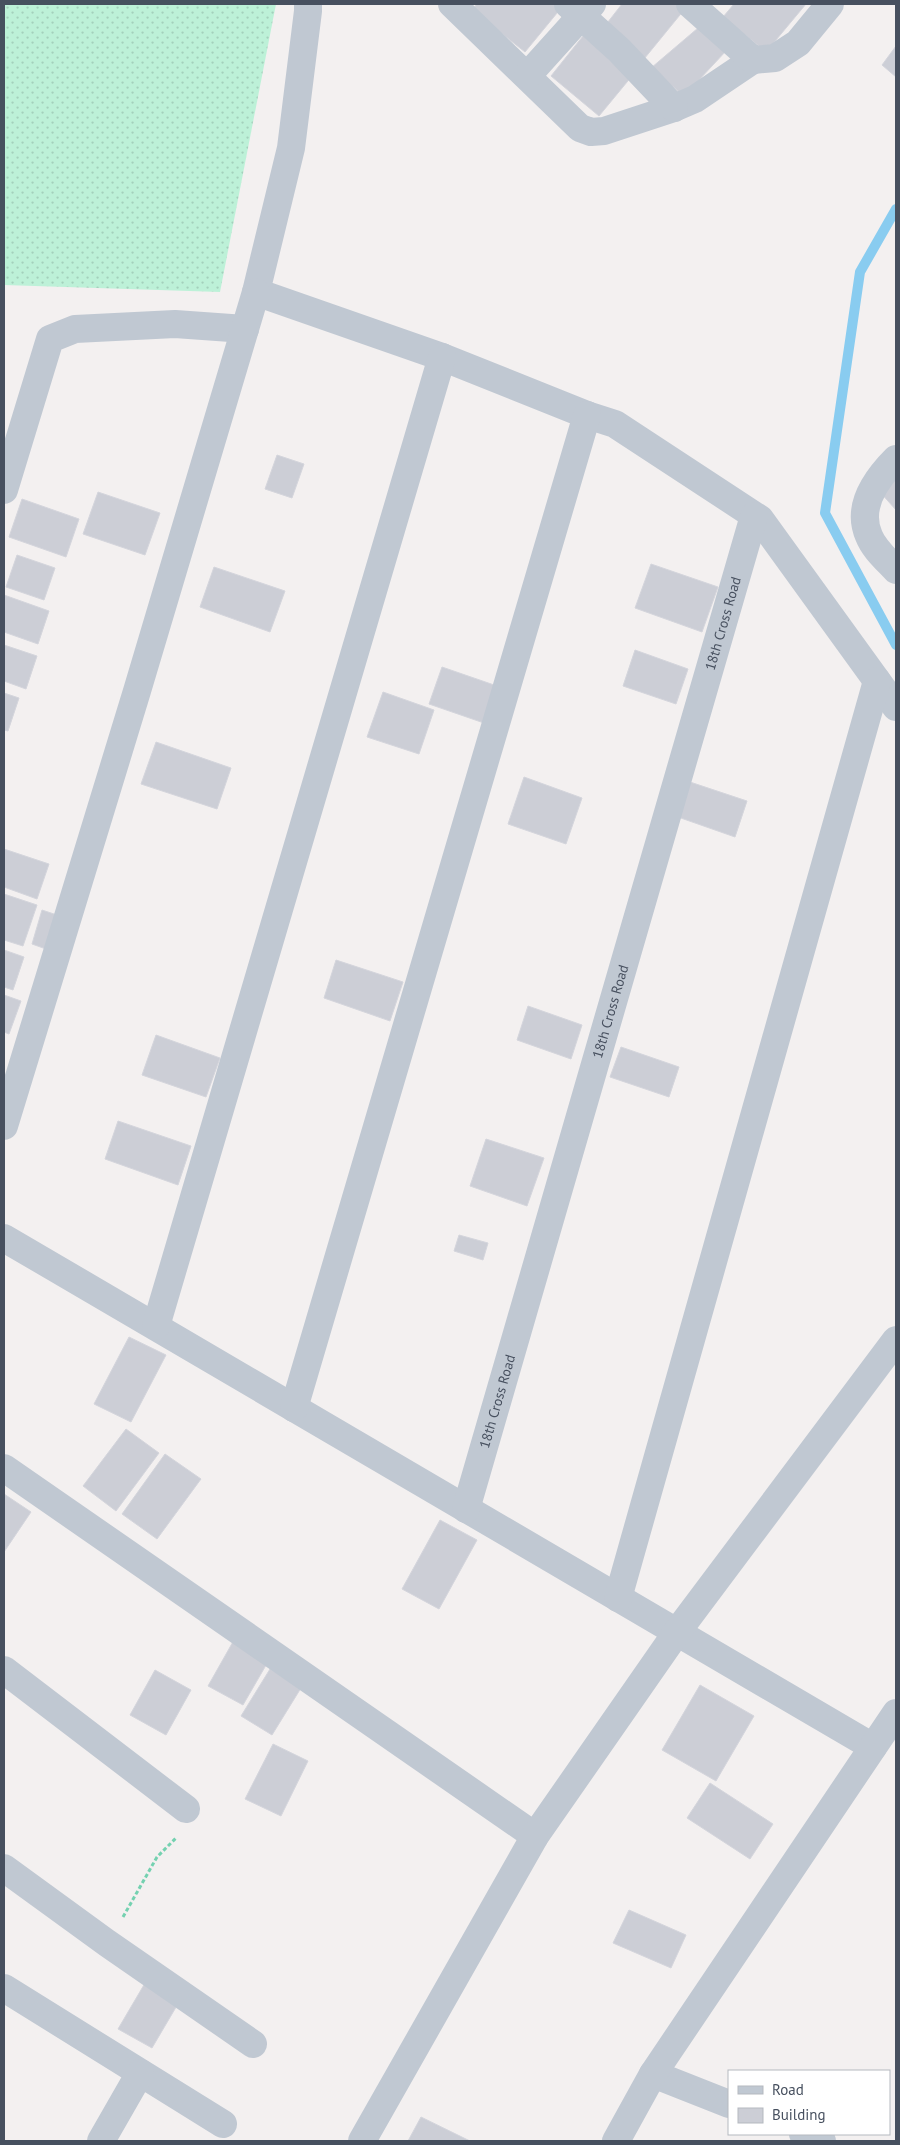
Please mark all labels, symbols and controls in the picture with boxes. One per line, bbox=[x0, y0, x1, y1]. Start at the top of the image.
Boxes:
street label: 18th Cross Road bbox=[701, 575, 745, 672]
street label: 18th Cross Road bbox=[588, 963, 632, 1060]
street label: 18th Cross Road bbox=[475, 1352, 519, 1450]
legend bbox=[728, 2070, 890, 2135]
text: Road bbox=[772, 2080, 804, 2099]
text: Building bbox=[772, 2105, 826, 2124]

